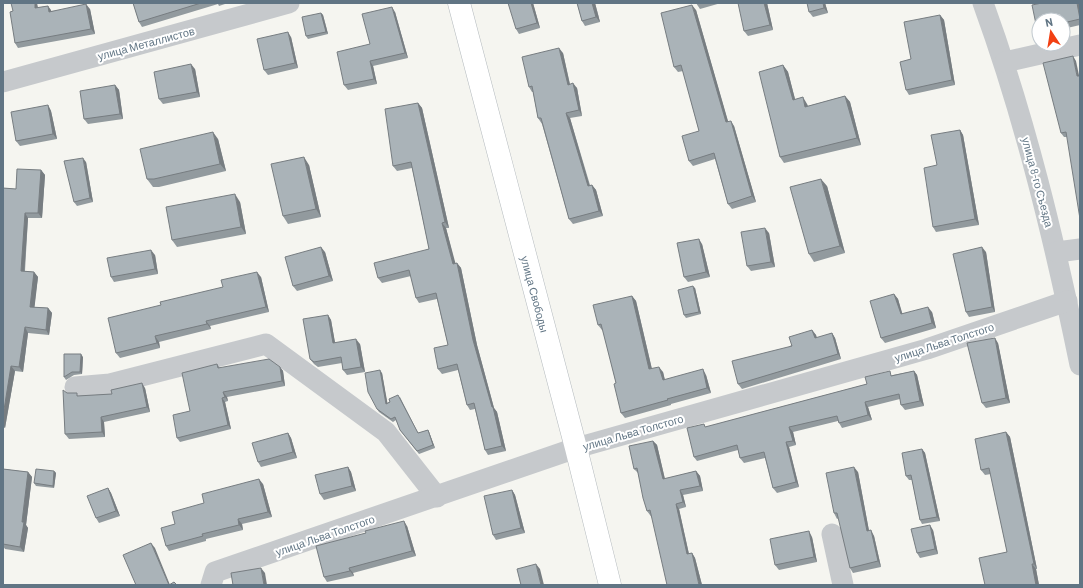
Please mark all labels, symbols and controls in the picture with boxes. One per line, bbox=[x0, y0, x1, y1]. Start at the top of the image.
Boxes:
north arrow bbox=[1031, 12, 1071, 52]
text: N bbox=[1044, 15, 1054, 29]
street label: улица Металлистов bbox=[96, 24, 196, 62]
street label: улица 8-го Съезда bbox=[1020, 136, 1056, 229]
street label: улица Свободы bbox=[519, 254, 551, 334]
street label: улица Льва Толстого bbox=[893, 320, 995, 364]
street label: улица Льва Толстого bbox=[581, 411, 685, 453]
street label: улица Льва Толстого bbox=[274, 512, 376, 558]

